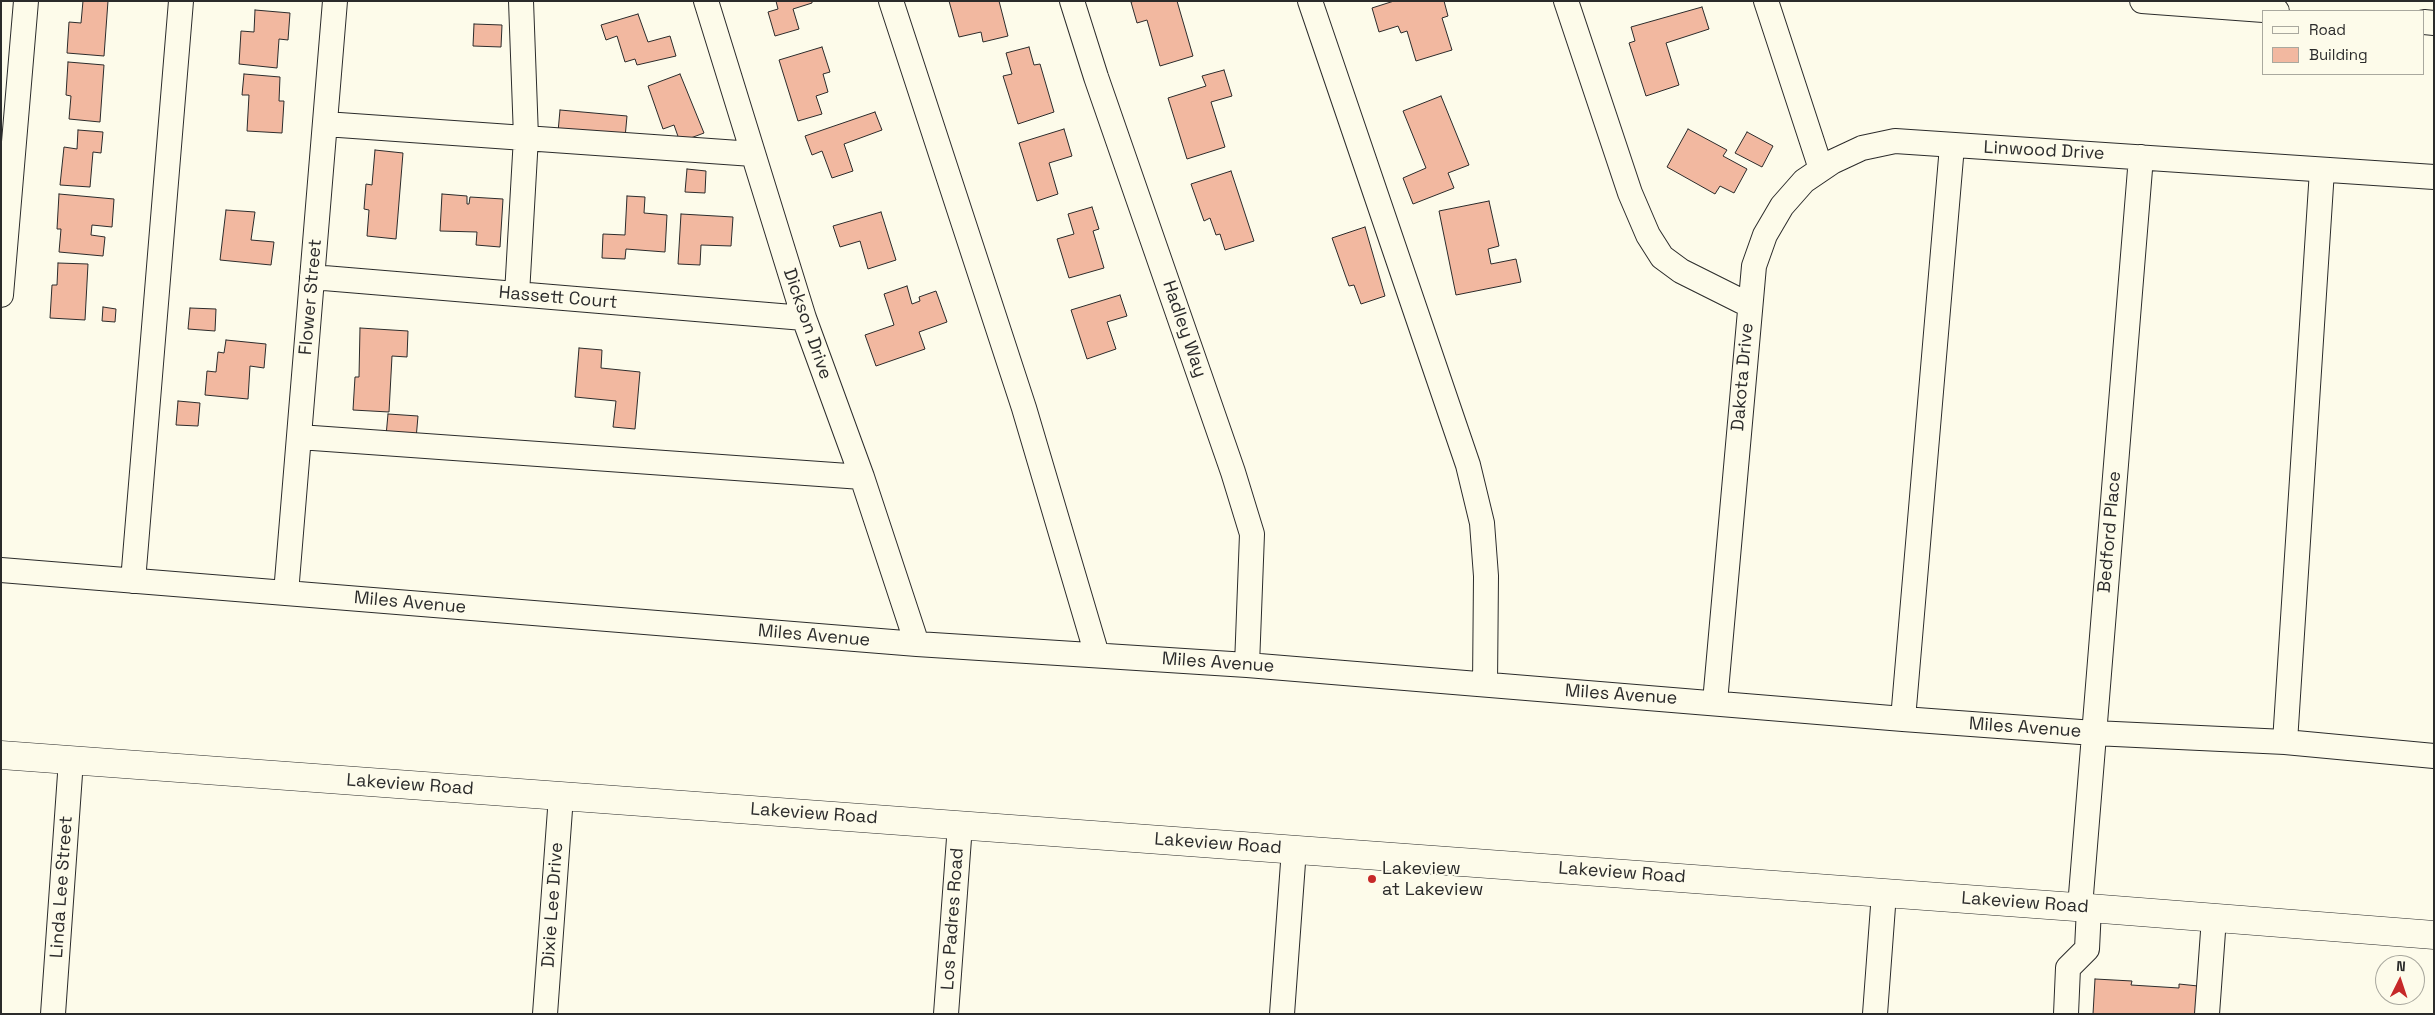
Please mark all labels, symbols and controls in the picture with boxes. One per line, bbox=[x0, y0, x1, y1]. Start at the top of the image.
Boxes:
legend bbox=[2262, 10, 2425, 75]
text: Road bbox=[2309, 20, 2346, 39]
text: Building bbox=[2309, 45, 2368, 64]
street label: Linwood Drive bbox=[1983, 137, 2105, 165]
street label: Flower Street bbox=[295, 238, 327, 356]
street label: Dickson Drive bbox=[778, 266, 836, 382]
street label: Hadley Way bbox=[1157, 278, 1211, 380]
street label: Hassett Court bbox=[498, 282, 618, 314]
street label: Dakota Drive bbox=[1728, 322, 1758, 432]
street label: Bedford Place bbox=[2094, 470, 2126, 594]
street label: Miles Avenue bbox=[353, 587, 467, 619]
street label: Miles Avenue bbox=[757, 620, 871, 652]
street label: Miles Avenue bbox=[1161, 648, 1275, 678]
street label: Miles Avenue bbox=[1564, 680, 1678, 710]
street label: Miles Avenue bbox=[1968, 713, 2082, 743]
street label: Lakeview Road bbox=[346, 770, 474, 800]
street label: Lakeview Road bbox=[750, 799, 878, 829]
street label: Linda Lee Street bbox=[46, 815, 78, 959]
street label: Lakeview Road bbox=[1154, 829, 1282, 859]
street label: Dixie Lee Drive bbox=[538, 842, 568, 968]
street label: Los Padres Road bbox=[937, 847, 969, 991]
place label: Lakeview at Lakeview bbox=[1382, 858, 1483, 901]
street label: Lakeview Road bbox=[1558, 858, 1686, 888]
marker: Lakeview at Lakeview bbox=[1366, 873, 1378, 885]
street label: Lakeview Road bbox=[1961, 888, 2089, 918]
north arrow bbox=[2375, 955, 2425, 1005]
text: N bbox=[2396, 957, 2406, 975]

